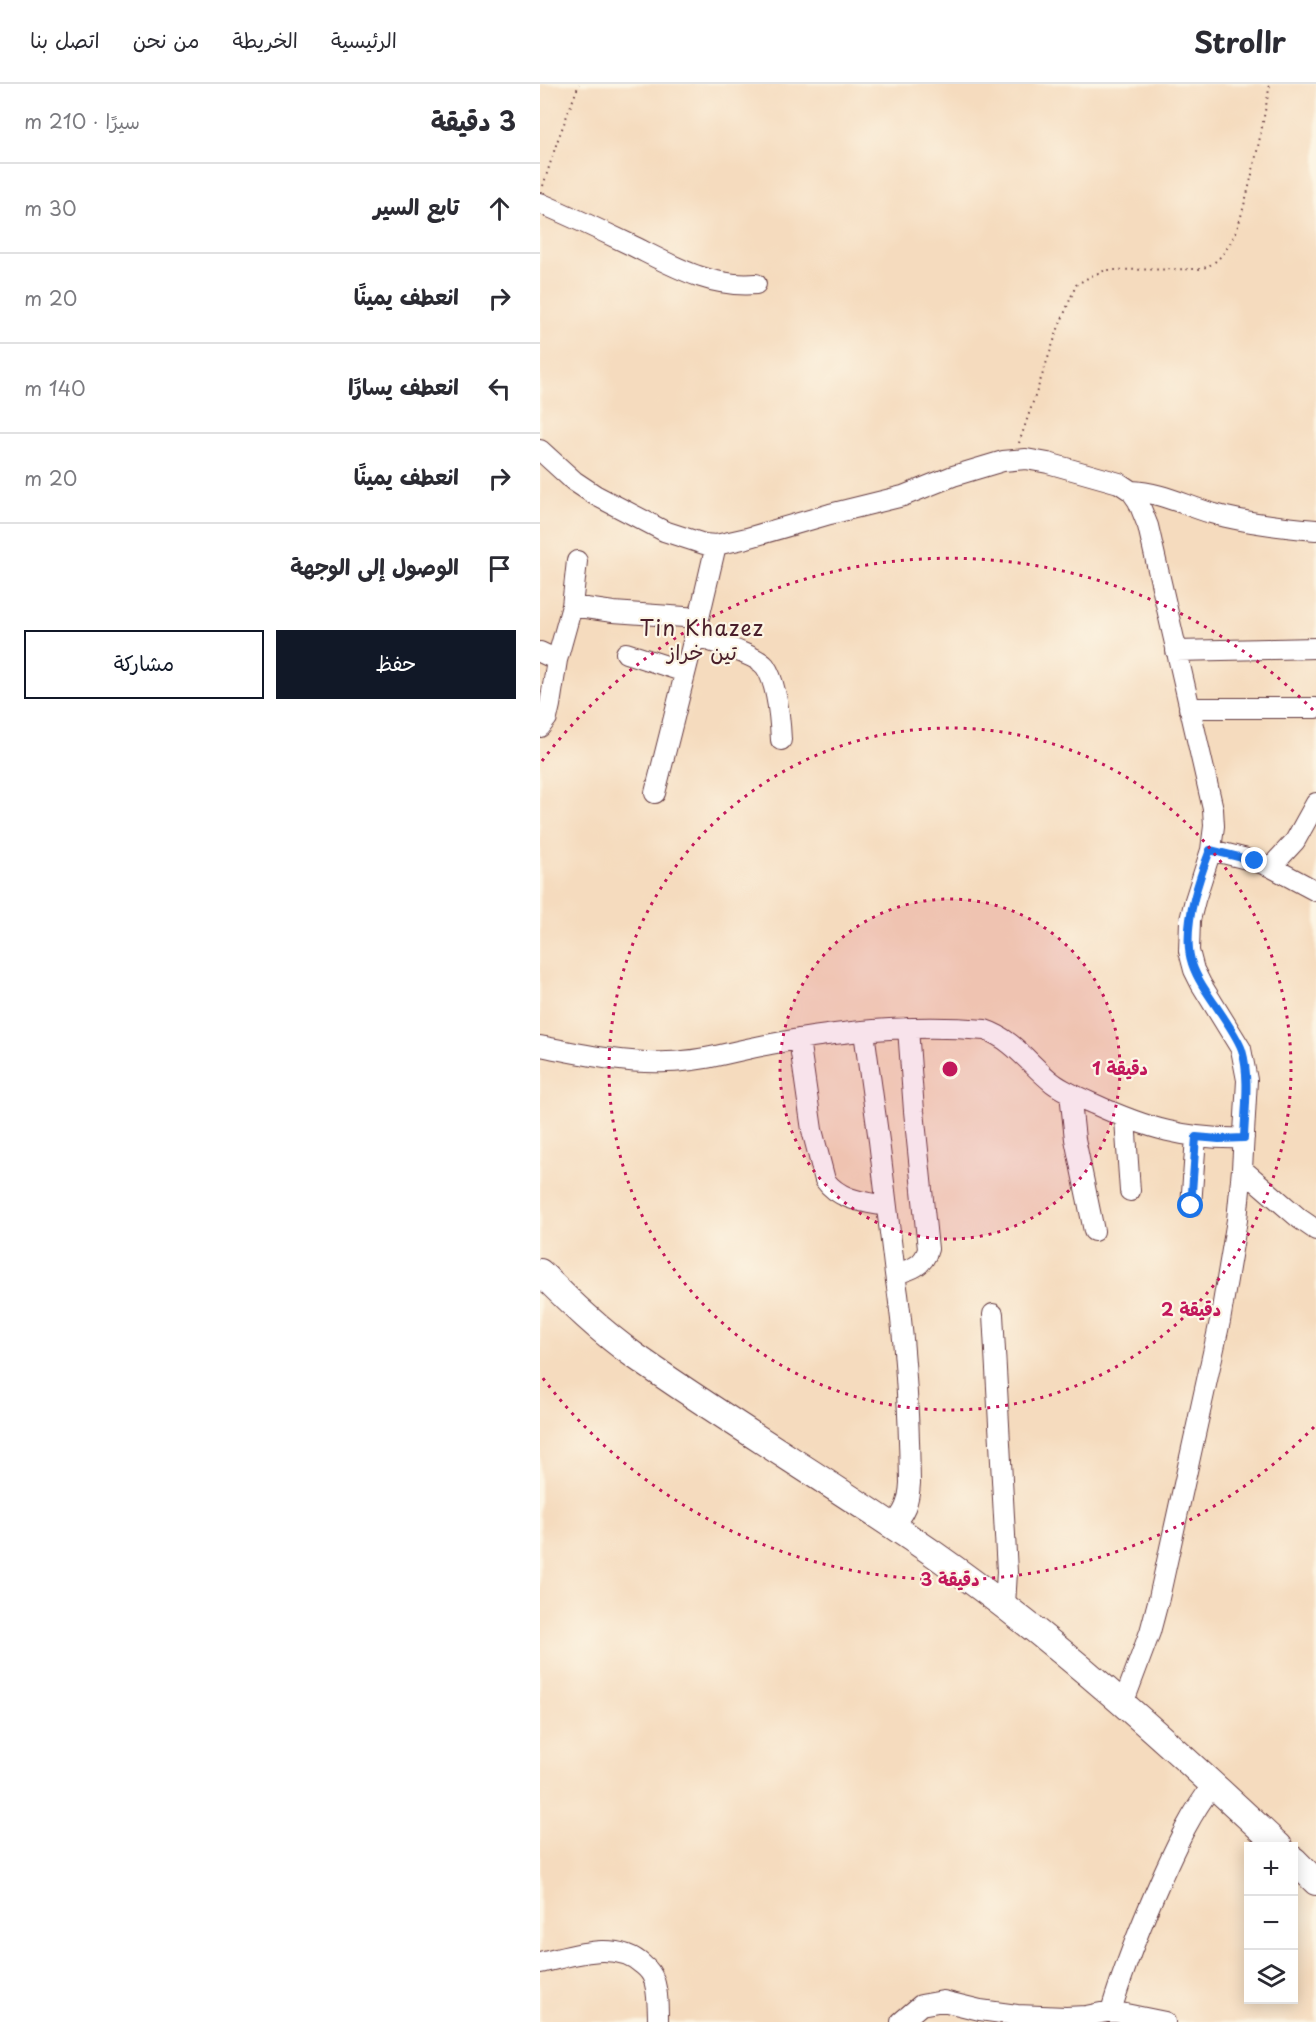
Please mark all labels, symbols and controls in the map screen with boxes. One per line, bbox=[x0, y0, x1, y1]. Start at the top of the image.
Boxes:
text: Strollr bbox=[1194, 20, 1286, 63]
text: اتصل بنا bbox=[30, 23, 100, 55]
text: من نحن bbox=[133, 23, 199, 55]
text: الخريطة bbox=[232, 23, 298, 55]
text: الرئيسية bbox=[331, 23, 397, 55]
text: 3 دقيقة bbox=[431, 101, 516, 140]
text: سيرًا · 210 m bbox=[24, 106, 140, 136]
text: تابع السير bbox=[374, 189, 459, 222]
icon: ahead bbox=[483, 192, 516, 225]
text: 30 m bbox=[24, 193, 77, 223]
text: انعطف يمينًا bbox=[354, 279, 459, 312]
icon: right bbox=[483, 282, 516, 315]
text: 20 m bbox=[24, 283, 77, 313]
text: انعطف يسارًا bbox=[348, 369, 459, 402]
icon: left bbox=[483, 372, 516, 405]
text: 140 m bbox=[24, 373, 86, 403]
text: انعطف يمينًا bbox=[354, 459, 459, 492]
icon: right bbox=[483, 462, 516, 495]
text: 20 m bbox=[24, 463, 77, 493]
text: الوصول إلى الوجهة bbox=[290, 549, 459, 582]
icon: arrive bbox=[483, 552, 516, 585]
district label: Tin Khazez تين خراز bbox=[640, 611, 764, 667]
button: مشاركة bbox=[24, 630, 264, 699]
button: حفظ bbox=[276, 630, 516, 699]
route end bbox=[1241, 847, 1267, 873]
text: 1 دقيقة bbox=[1092, 1054, 1148, 1081]
centre of rings bbox=[940, 1059, 960, 1079]
route start bbox=[1177, 1192, 1203, 1218]
text: 2 دقيقة bbox=[1161, 1295, 1221, 1322]
text: 3 دقيقة bbox=[920, 1565, 980, 1592]
map controls bbox=[1244, 1842, 1298, 2004]
button: + bbox=[1244, 1842, 1298, 1896]
button: − bbox=[1244, 1896, 1298, 1950]
button: layers bbox=[1244, 1950, 1298, 2004]

